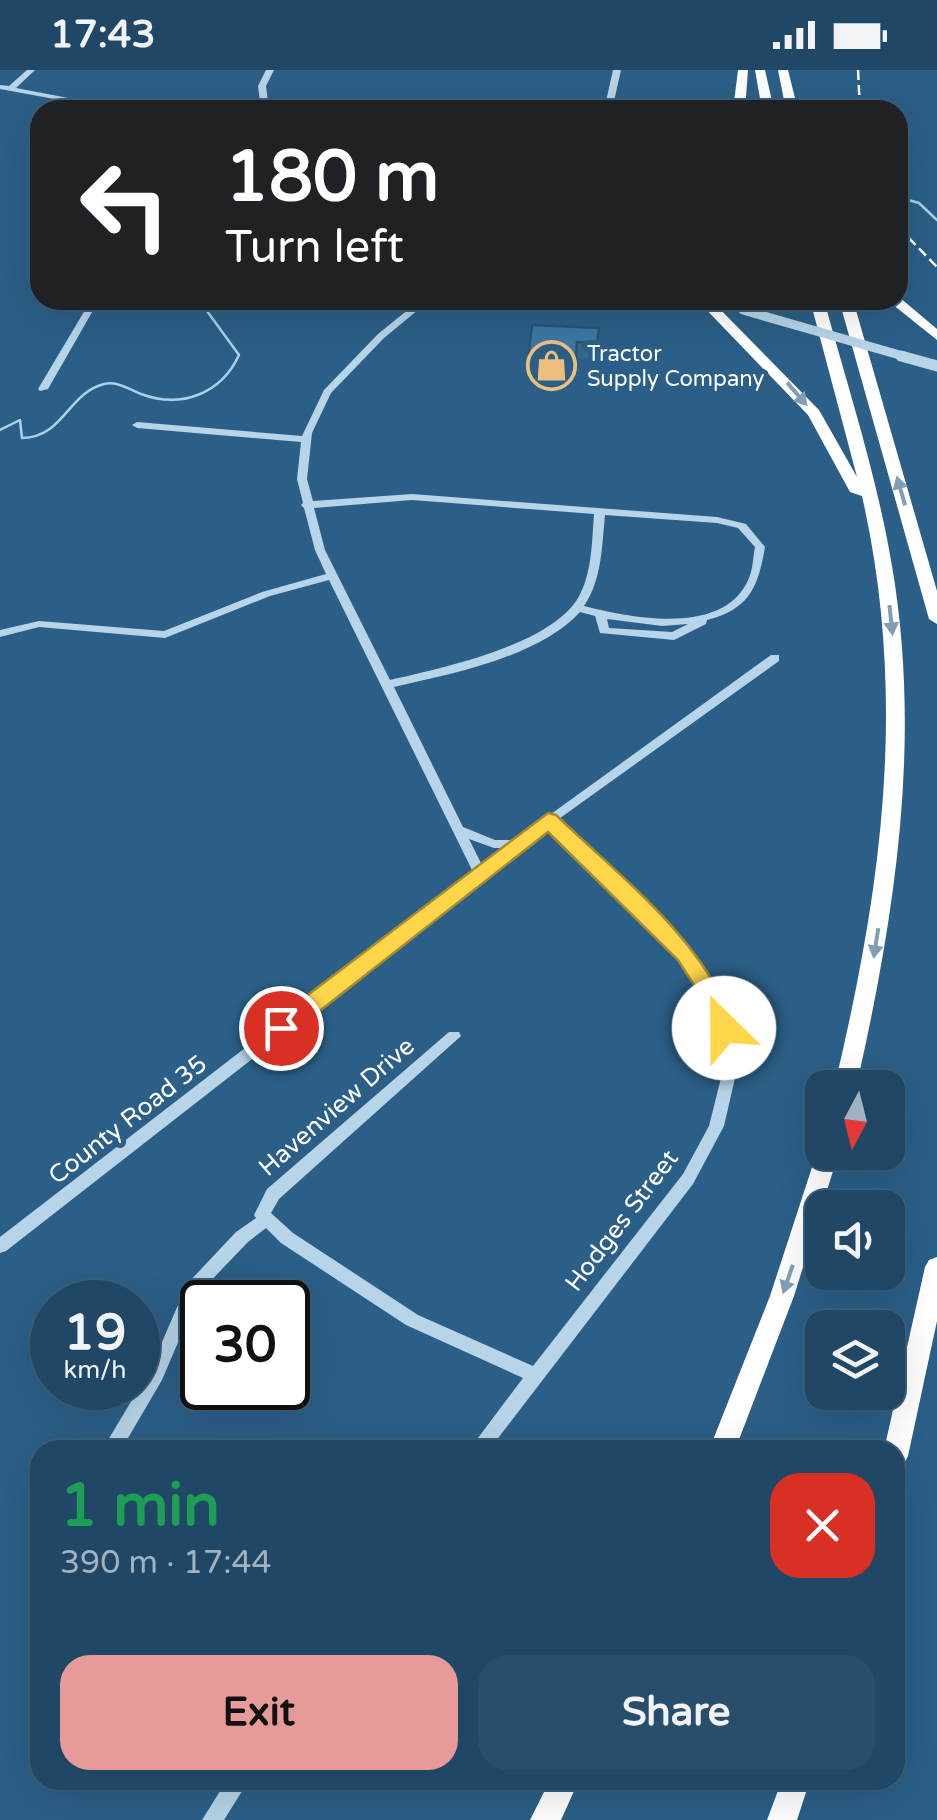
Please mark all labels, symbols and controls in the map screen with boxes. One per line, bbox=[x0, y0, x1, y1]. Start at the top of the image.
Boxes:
text: 17:43 bbox=[50, 12, 155, 58]
text: 180 m bbox=[225, 136, 439, 220]
icon: left bbox=[60, 140, 190, 270]
text: Turn left bbox=[225, 221, 404, 275]
shop icon: Tractor Supply Company bbox=[526, 340, 578, 392]
place label: Tractor Supply Company bbox=[587, 341, 764, 392]
one-way arrow bbox=[786, 381, 808, 406]
one-way arrow bbox=[893, 476, 908, 506]
one-way arrow bbox=[883, 604, 899, 636]
one-way arrow bbox=[868, 928, 883, 960]
position arrow bbox=[672, 976, 776, 1080]
pin bbox=[239, 986, 324, 1071]
icon: arrive bbox=[254, 1001, 309, 1056]
street label: Havenview Drive bbox=[253, 1031, 421, 1182]
street label: County Road 35 bbox=[43, 1049, 213, 1191]
north arrow bbox=[805, 1070, 905, 1170]
map controls bbox=[805, 1070, 905, 1410]
street label: Hodges Street bbox=[559, 1144, 685, 1297]
button: sound bbox=[805, 1190, 905, 1290]
one-way arrow bbox=[780, 1264, 795, 1294]
speed limit sign: 30 bbox=[180, 1280, 310, 1410]
text: 19 bbox=[64, 1303, 126, 1363]
button: layers bbox=[805, 1310, 905, 1410]
text: km/h bbox=[64, 1355, 126, 1385]
text: 1 min bbox=[60, 1470, 220, 1542]
button: close bbox=[770, 1473, 875, 1578]
text: 390 m · 17:44 bbox=[60, 1544, 272, 1582]
button: Exit bbox=[60, 1655, 458, 1770]
button: Share bbox=[478, 1655, 875, 1770]

